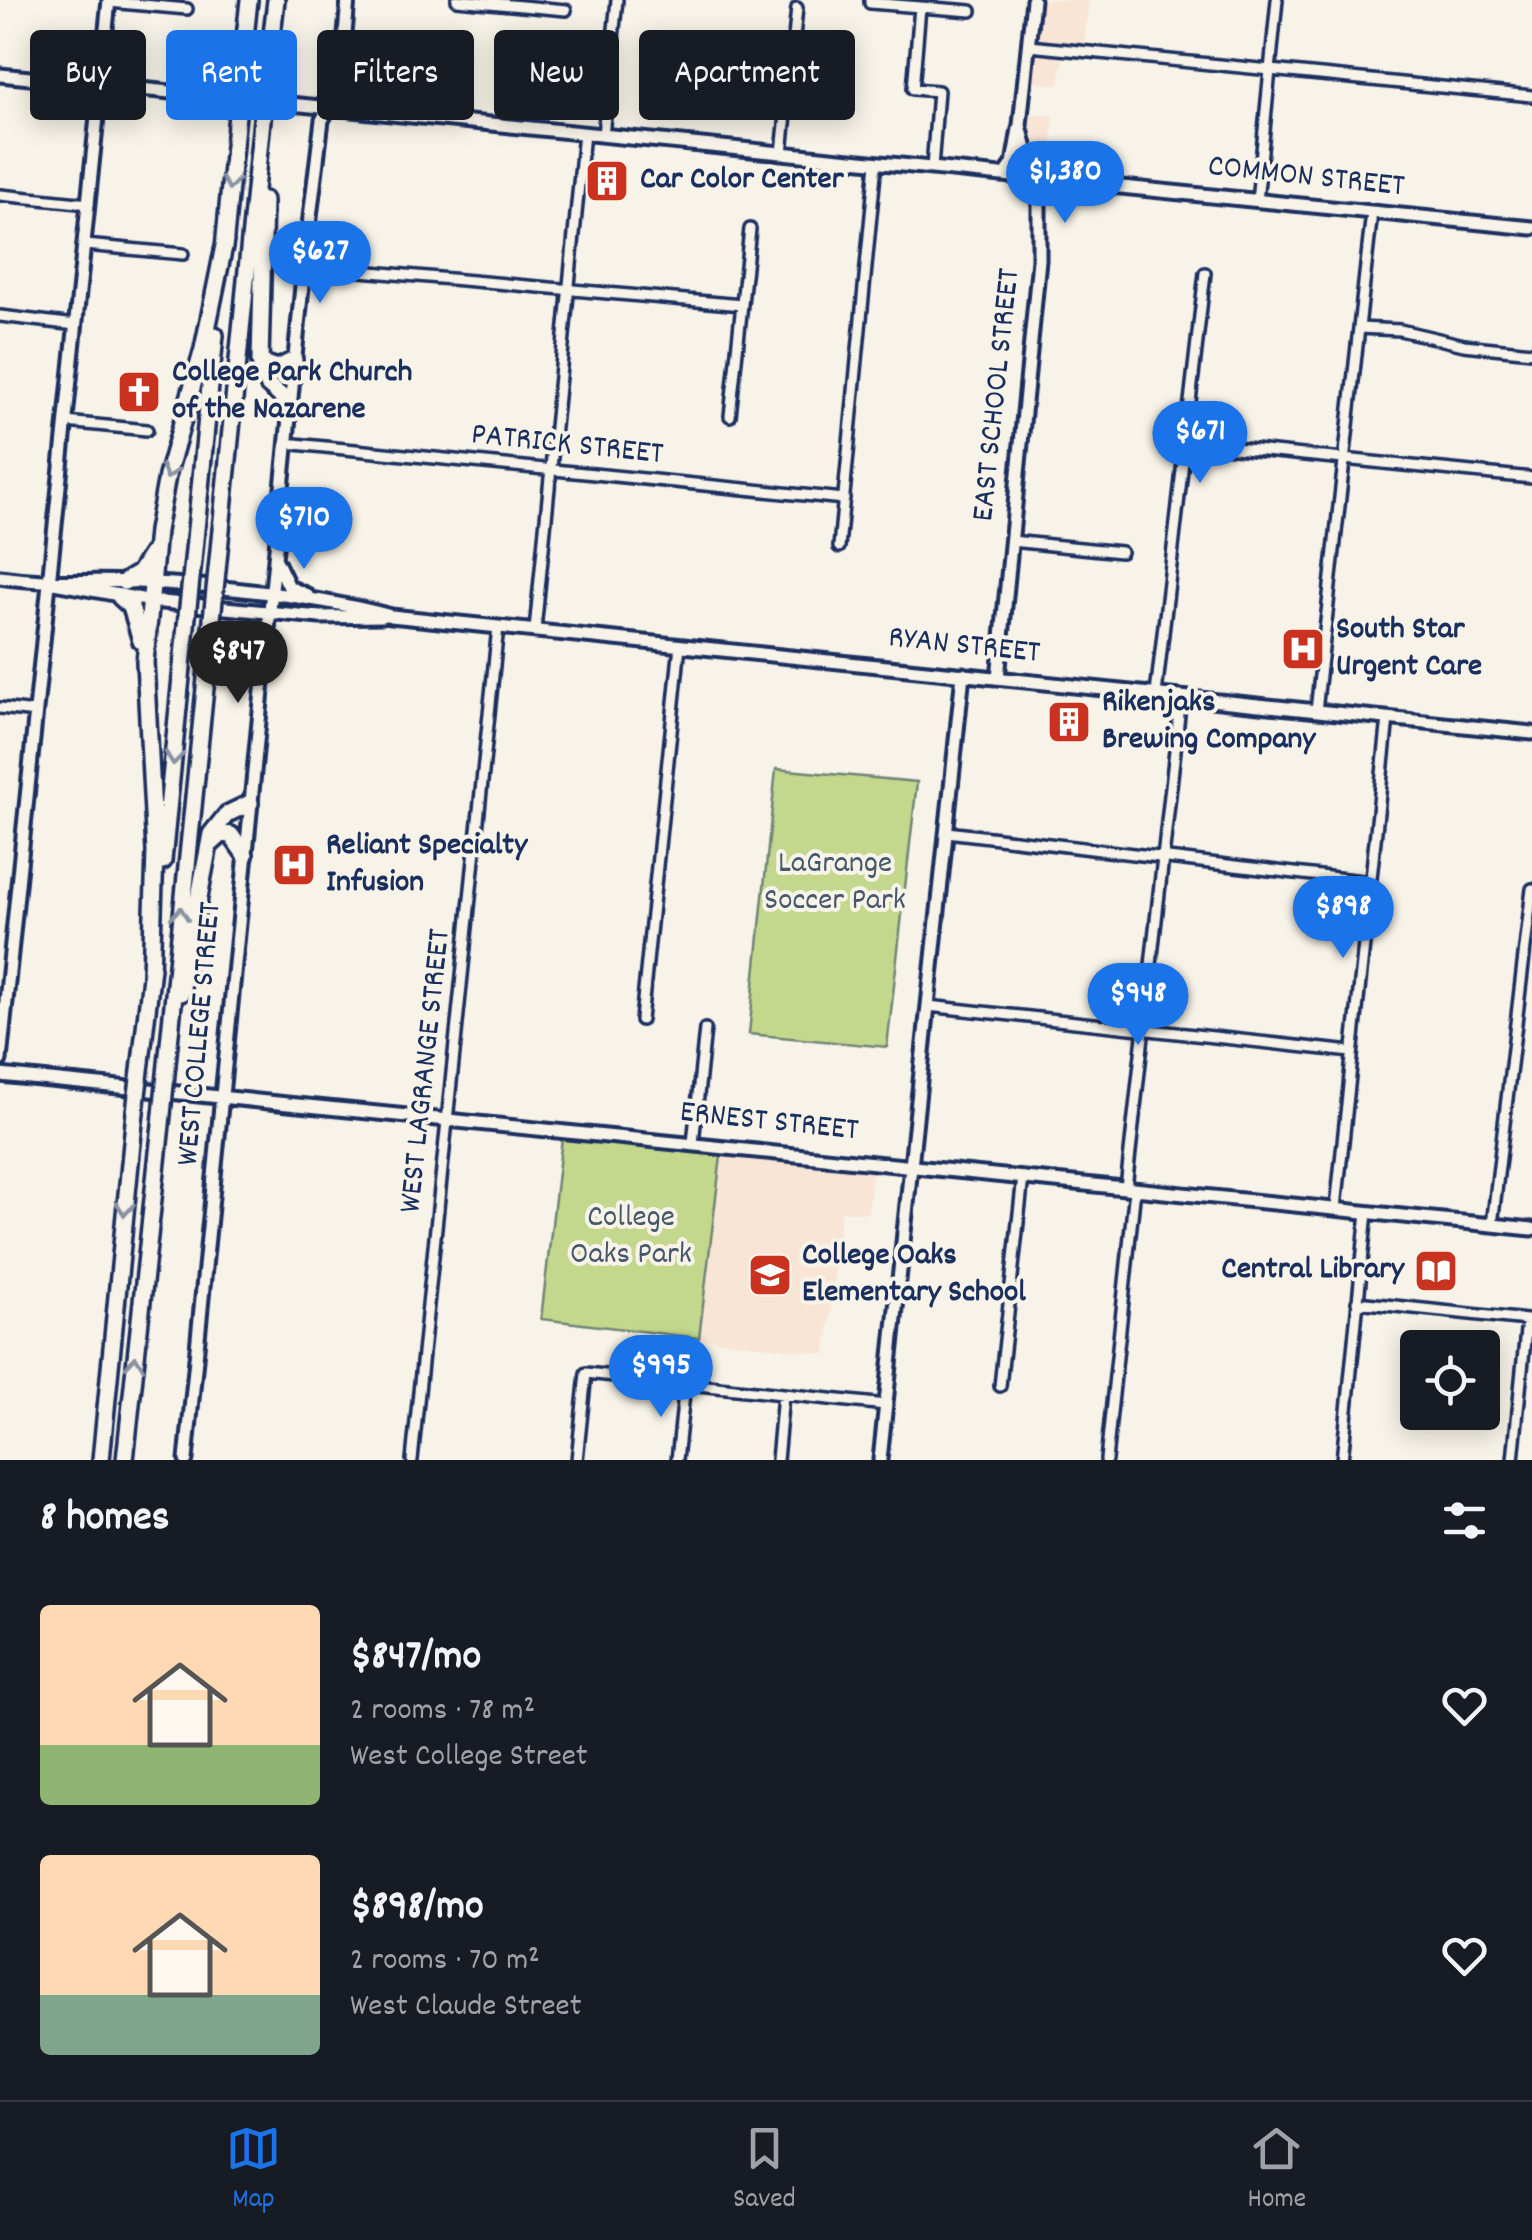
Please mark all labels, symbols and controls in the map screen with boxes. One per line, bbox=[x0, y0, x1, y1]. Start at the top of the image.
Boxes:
chip: Buy bbox=[30, 30, 146, 120]
chip: Rent bbox=[166, 30, 297, 120]
chip: Filters bbox=[317, 30, 474, 120]
chip: New bbox=[494, 30, 619, 120]
chip: Apartment bbox=[639, 30, 855, 120]
pin: $1,380 bbox=[984, 141, 1146, 226]
street label: COMMON STREET bbox=[1205, 145, 1407, 211]
text: $1,380 bbox=[1028, 150, 1102, 196]
building icon: Car Color Center bbox=[584, 158, 630, 204]
place label: Car Color Center bbox=[640, 158, 845, 204]
one-way arrow bbox=[220, 176, 242, 192]
pin: $627 bbox=[261, 221, 379, 306]
text: $627 bbox=[291, 230, 349, 276]
street label: EAST SCHOOL STREET bbox=[962, 266, 1034, 524]
place label: College Park Church of the Nazarene bbox=[172, 351, 412, 434]
church icon: College Park Church of the Nazarene bbox=[116, 369, 162, 415]
pin: $671 bbox=[1141, 401, 1259, 486]
text: $671 bbox=[1174, 410, 1226, 456]
street label: PATRICK STREET bbox=[469, 413, 665, 479]
one-way arrow bbox=[159, 463, 180, 480]
pin: $710 bbox=[245, 487, 363, 572]
text: $710 bbox=[278, 496, 330, 542]
place label: South Star Urgent Care bbox=[1336, 608, 1482, 691]
street label: RYAN STREET bbox=[886, 616, 1042, 678]
pin: $847 bbox=[179, 621, 297, 706]
hospital icon: South Star Urgent Care bbox=[1280, 626, 1326, 672]
text: $847 bbox=[211, 630, 265, 676]
place label: Rikenjaks Brewing Company bbox=[1102, 681, 1316, 764]
building icon: Rikenjaks Brewing Company bbox=[1046, 699, 1092, 745]
one-way arrow bbox=[164, 750, 185, 766]
place label: Reliant Specialty Infusion bbox=[326, 824, 528, 907]
hospital icon: Reliant Specialty Infusion bbox=[271, 842, 317, 888]
park label: LaGrange Soccer Park bbox=[764, 842, 906, 925]
pin: $898 bbox=[1284, 876, 1402, 961]
text: $898 bbox=[1315, 885, 1371, 931]
street label: WEST COLLEGE STREET bbox=[167, 900, 235, 1168]
one-way arrow bbox=[169, 906, 191, 922]
street label: WEST LAGRANGE STREET bbox=[389, 927, 465, 1215]
pin: $948 bbox=[1079, 963, 1197, 1048]
text: $948 bbox=[1110, 972, 1167, 1018]
street label: ERNEST STREET bbox=[678, 1091, 861, 1155]
park label: College Oaks Park bbox=[570, 1196, 692, 1279]
one-way arrow bbox=[115, 1201, 136, 1217]
place label: College Oaks Elementary School bbox=[802, 1234, 1026, 1317]
place label: Central Library bbox=[1221, 1248, 1405, 1294]
library icon: Central Library bbox=[1413, 1248, 1459, 1294]
school or university icon: College Oaks Elementary School bbox=[747, 1252, 793, 1298]
map controls bbox=[1400, 1330, 1500, 1430]
button: locate bbox=[1400, 1330, 1500, 1430]
pin: $995 bbox=[602, 1335, 720, 1420]
text: $995 bbox=[631, 1344, 691, 1390]
one-way arrow bbox=[124, 1355, 145, 1371]
text: 8 homes bbox=[40, 1490, 169, 1550]
icon: filters bbox=[1437, 1493, 1492, 1548]
text: $847/mo bbox=[350, 1629, 481, 1689]
icon: home bbox=[120, 1645, 240, 1765]
icon: heart bbox=[1437, 1678, 1492, 1733]
text: 2 rooms · 78 m² bbox=[350, 1689, 535, 1735]
text: West College Street bbox=[350, 1735, 588, 1781]
text: $898/mo bbox=[350, 1879, 484, 1939]
icon: home bbox=[120, 1895, 240, 2015]
icon: heart bbox=[1437, 1928, 1492, 1983]
text: 2 rooms · 70 m² bbox=[350, 1939, 540, 1985]
text: West Claude Street bbox=[350, 1985, 581, 2031]
tab: Map bbox=[226, 2121, 281, 2221]
tab: Saved bbox=[733, 2121, 796, 2221]
tab: Home bbox=[1248, 2121, 1306, 2221]

